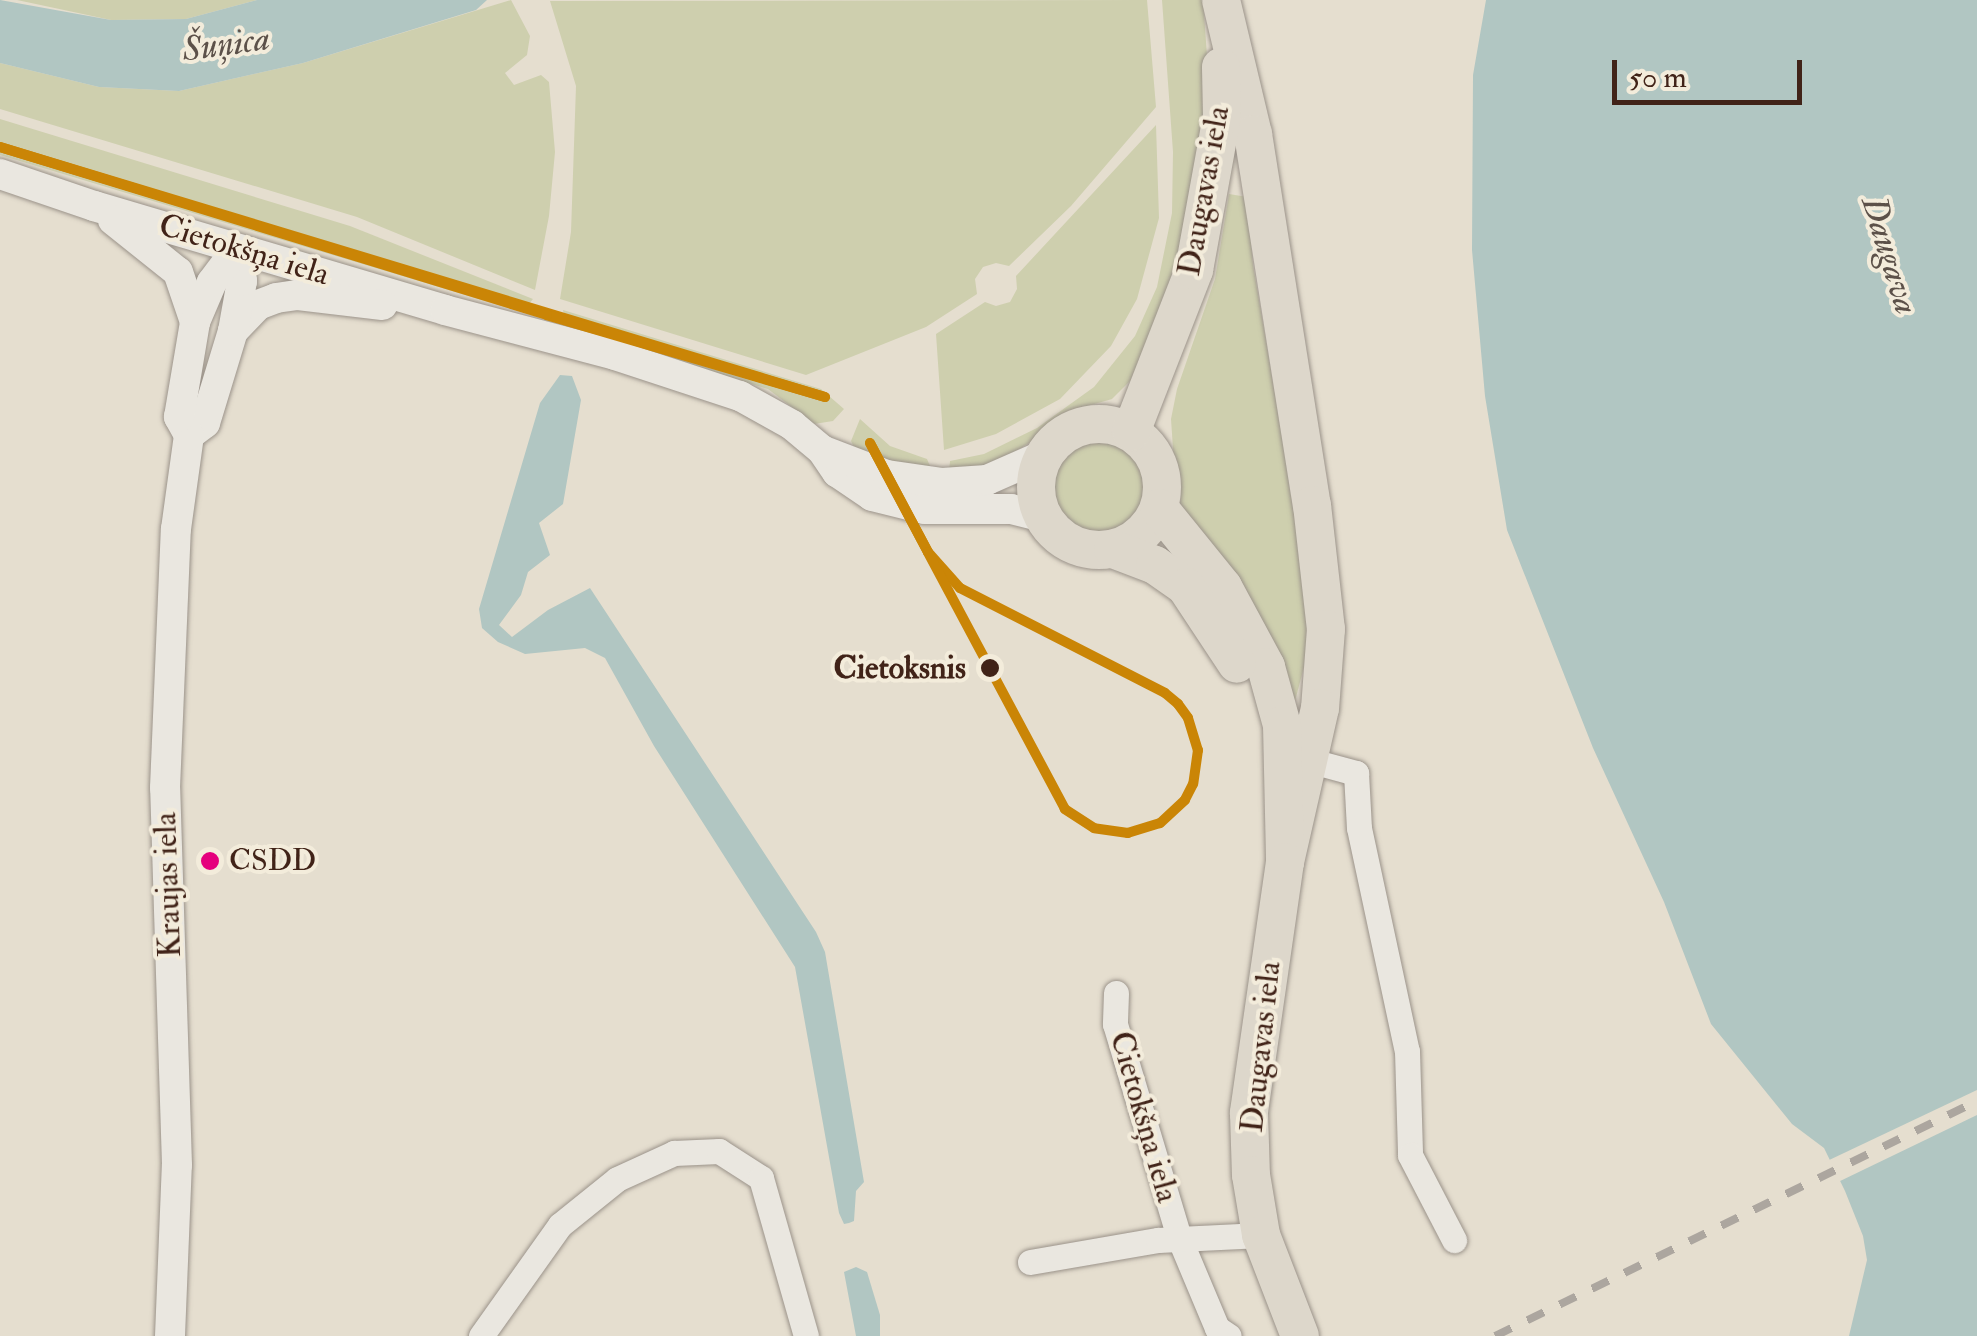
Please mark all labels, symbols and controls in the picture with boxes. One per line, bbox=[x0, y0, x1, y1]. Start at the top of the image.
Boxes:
water label: Šuņica bbox=[180, 17, 272, 71]
scale bar bbox=[1617, 40, 1807, 102]
text: 50 m bbox=[1629, 59, 1687, 96]
street label: Daugavas iela bbox=[1170, 103, 1238, 279]
water label: Daugava bbox=[1852, 191, 1928, 319]
street label: Cietokšņa iela bbox=[154, 206, 334, 294]
place label: Cietoksnis bbox=[834, 649, 966, 687]
marker: Cietoksnis bbox=[975, 653, 1005, 683]
street label: Kraujas iela bbox=[146, 812, 190, 958]
place label: CSDD bbox=[229, 843, 316, 879]
marker: CSDD bbox=[200, 851, 220, 871]
street label: Daugavas iela bbox=[1233, 960, 1289, 1134]
street label: Cietokšņa iela bbox=[1101, 1027, 1187, 1207]

